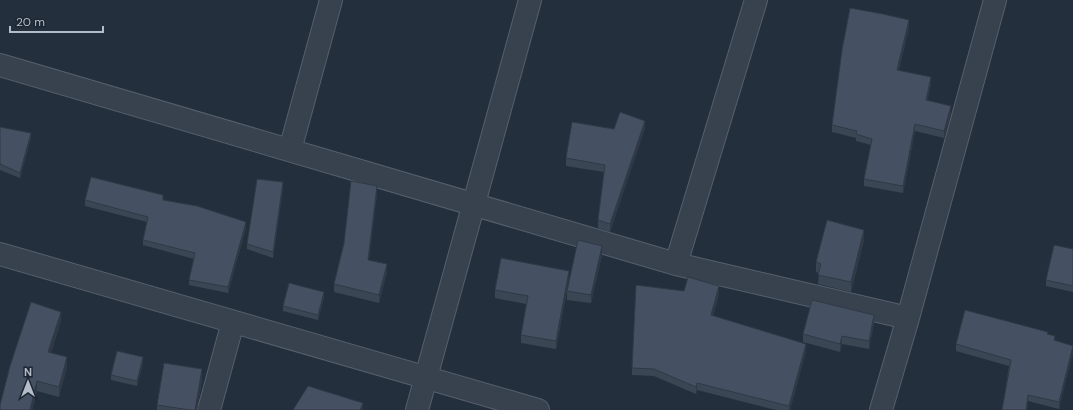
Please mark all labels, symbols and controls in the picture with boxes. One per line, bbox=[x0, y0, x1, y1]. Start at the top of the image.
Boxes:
scale bar bbox=[10, 8, 103, 34]
text: 20 m bbox=[16, 14, 45, 30]
north arrow bbox=[8, 362, 48, 402]
text: N bbox=[24, 365, 32, 379]

